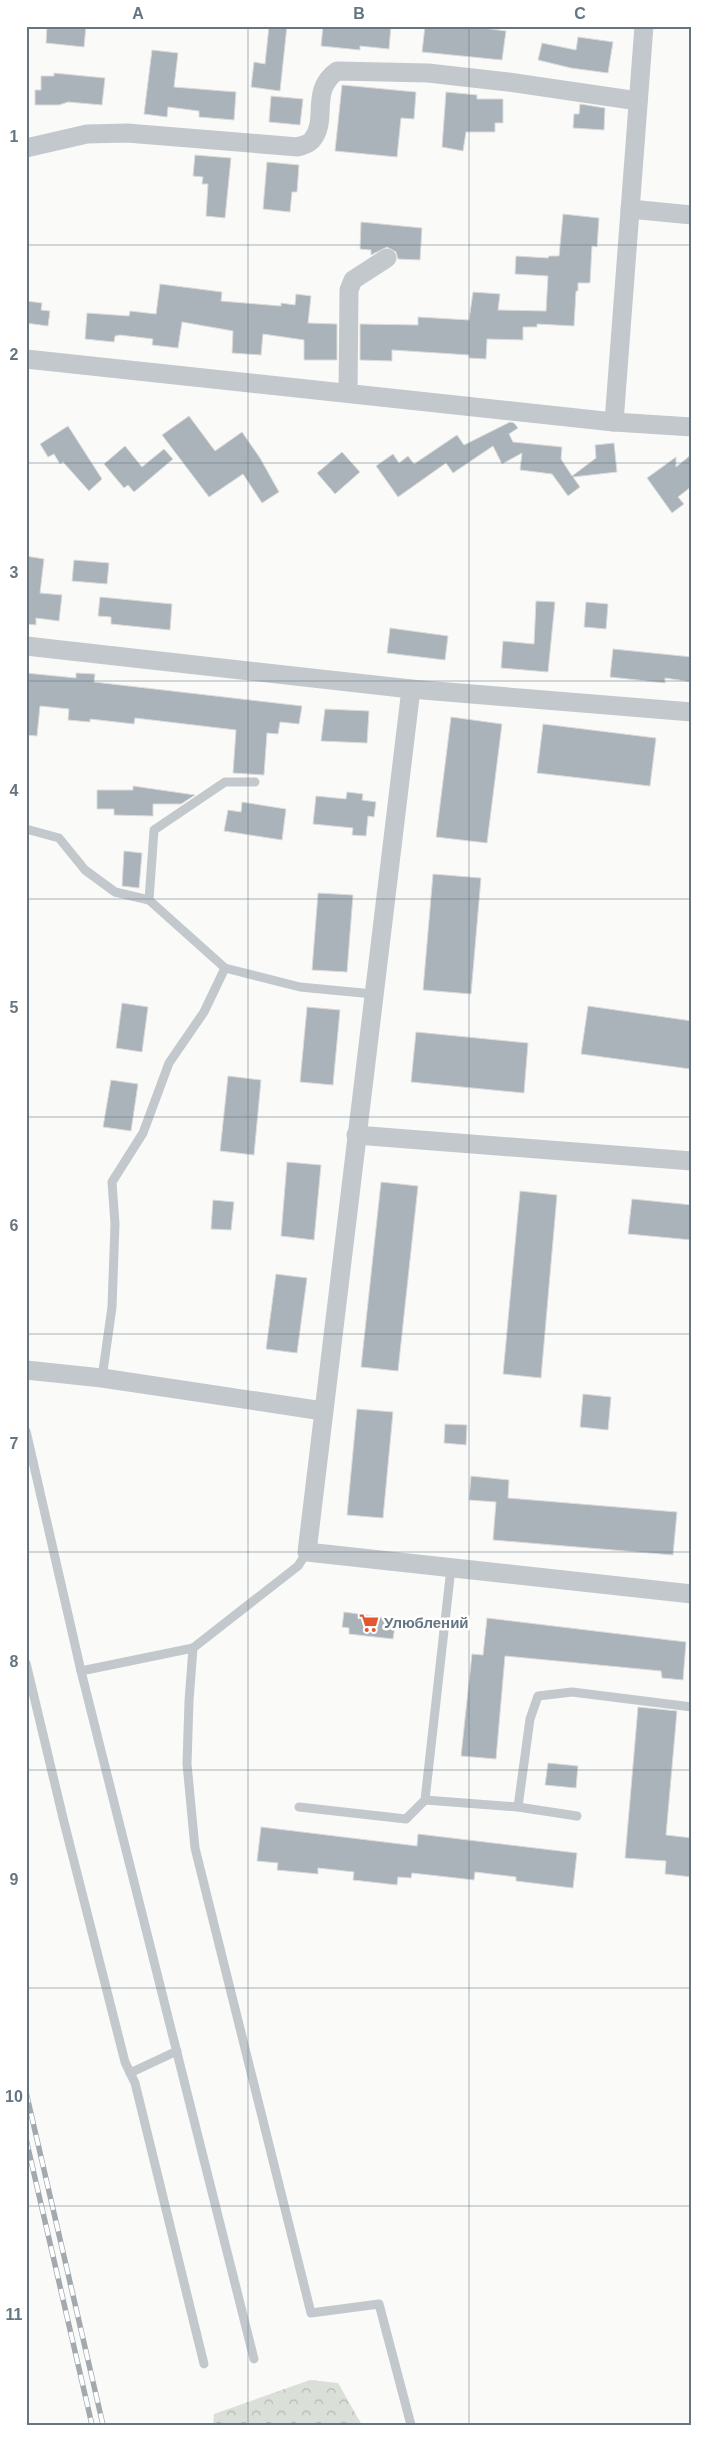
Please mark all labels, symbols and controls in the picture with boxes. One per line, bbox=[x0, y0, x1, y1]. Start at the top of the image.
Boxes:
text: A bbox=[132, 5, 144, 22]
text: B bbox=[353, 5, 365, 22]
text: C bbox=[574, 5, 586, 22]
text: 1 bbox=[10, 128, 19, 145]
text: 2 bbox=[10, 346, 19, 363]
text: 3 bbox=[10, 564, 19, 581]
text: 4 bbox=[10, 782, 19, 799]
text: 5 bbox=[10, 999, 19, 1016]
text: 6 bbox=[10, 1217, 19, 1234]
text: 7 bbox=[10, 1435, 19, 1452]
supermarket icon: Улюблений bbox=[358, 1612, 380, 1634]
place label: Улюблений bbox=[384, 1614, 469, 1631]
text: 8 bbox=[10, 1653, 19, 1670]
text: 9 bbox=[10, 1871, 19, 1888]
text: 10 bbox=[5, 2088, 23, 2105]
text: 11 bbox=[6, 2306, 23, 2323]

